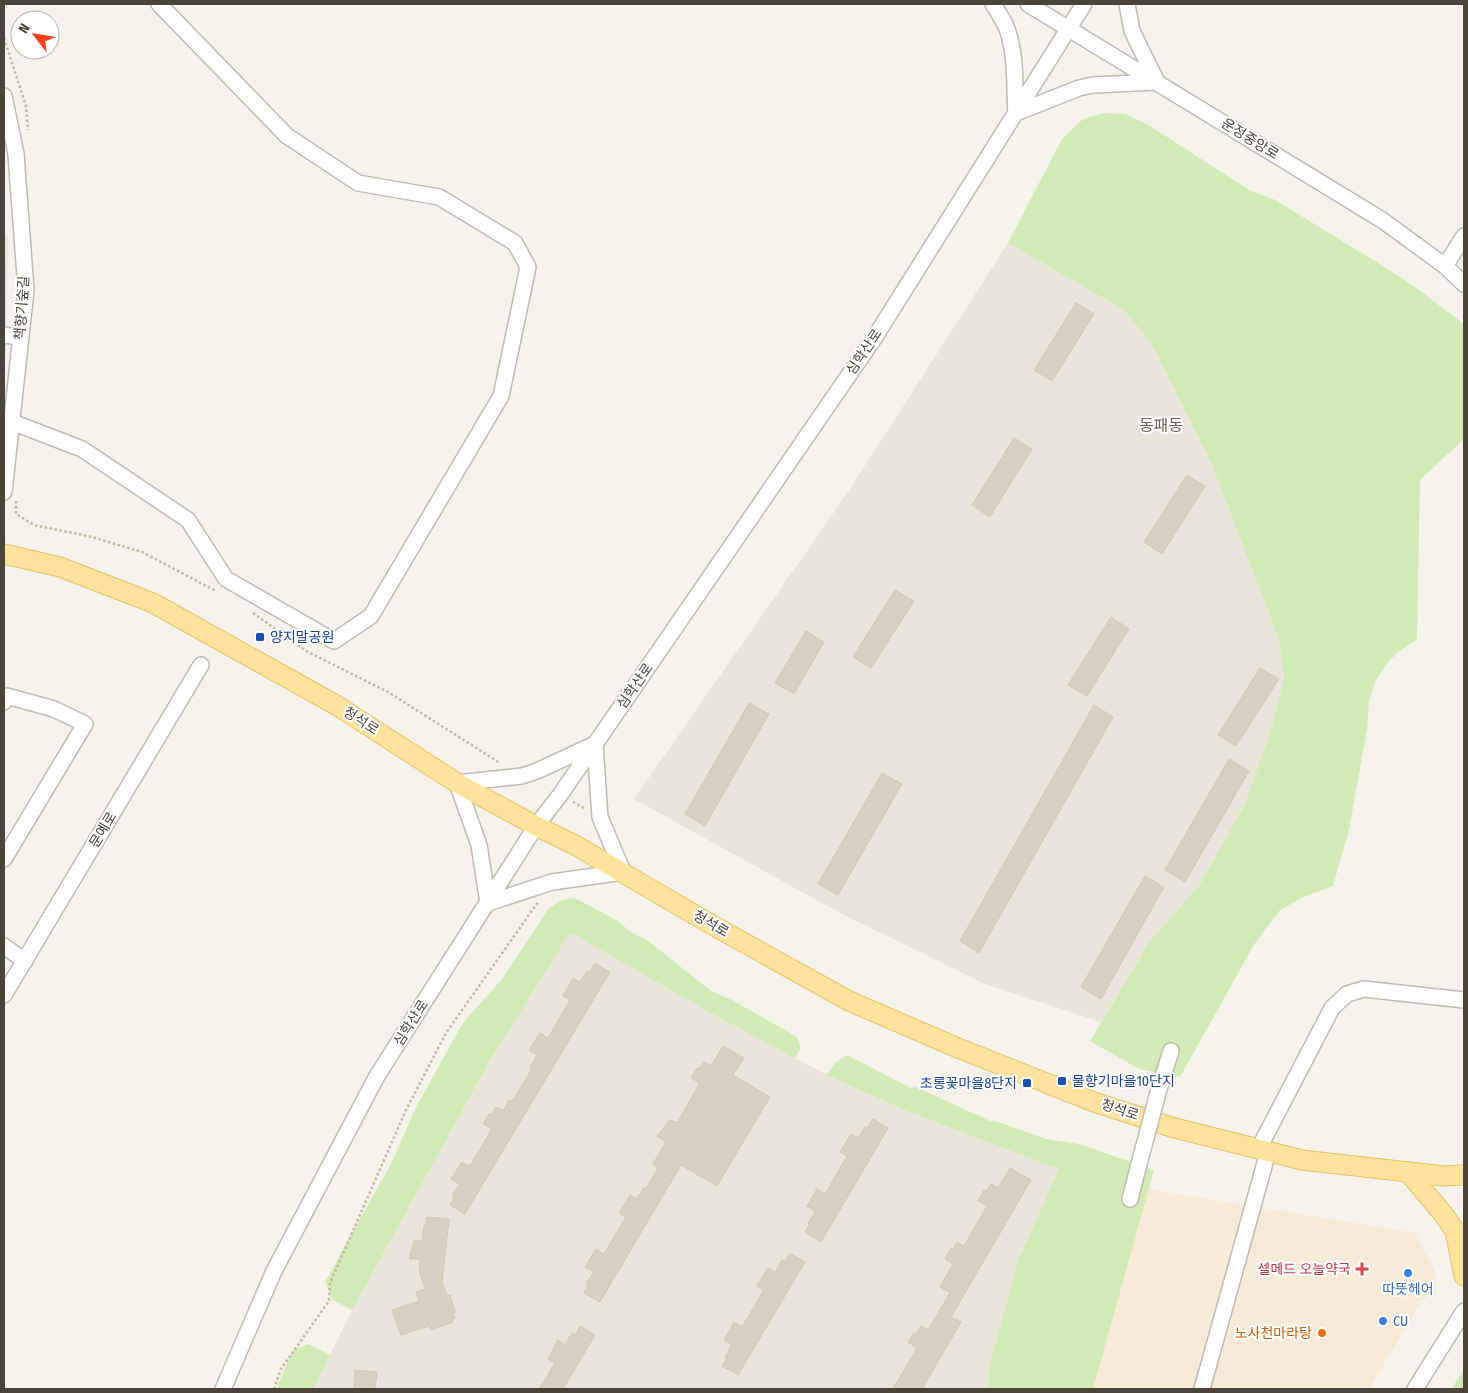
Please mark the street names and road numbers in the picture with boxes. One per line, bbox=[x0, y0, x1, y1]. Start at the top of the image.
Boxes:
street label: 운정중앙로 bbox=[1218, 115, 1282, 163]
street label: 책향기숲길 bbox=[11, 275, 33, 341]
street label: 심학산로 bbox=[843, 326, 886, 378]
street label: 심학산로 bbox=[613, 660, 657, 712]
street label: 청석로 bbox=[340, 703, 382, 739]
street label: 문예로 bbox=[86, 809, 120, 851]
street label: 청석로 bbox=[690, 907, 732, 941]
street label: 심학산로 bbox=[390, 997, 432, 1049]
street label: 청석로 bbox=[1099, 1096, 1141, 1124]

